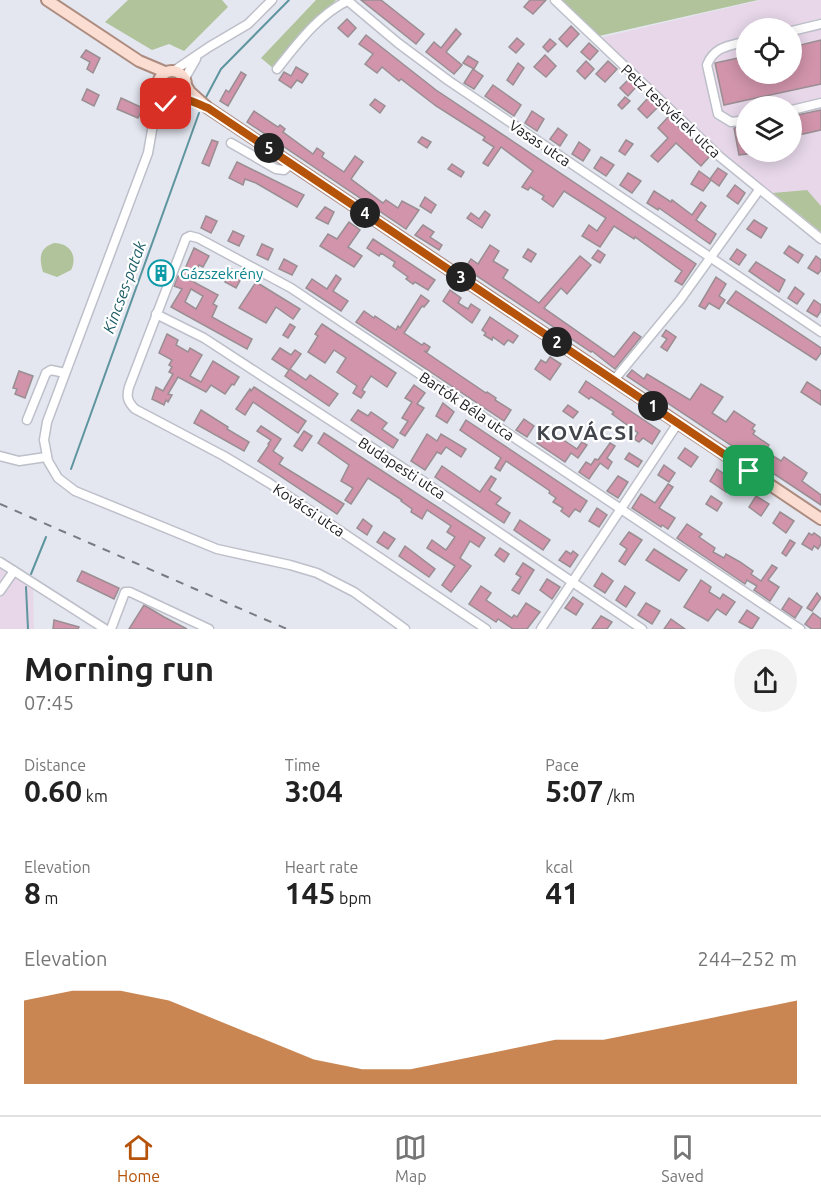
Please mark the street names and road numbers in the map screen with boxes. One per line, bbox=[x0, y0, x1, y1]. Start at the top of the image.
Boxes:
street label: Petz testvérek utca bbox=[618, 61, 724, 161]
street label: Vasas utca bbox=[506, 116, 574, 170]
street label: Bartók Béla utca bbox=[416, 368, 518, 444]
street label: Budapesti utca bbox=[355, 434, 449, 502]
street label: Kovácsi utca bbox=[270, 480, 348, 540]

